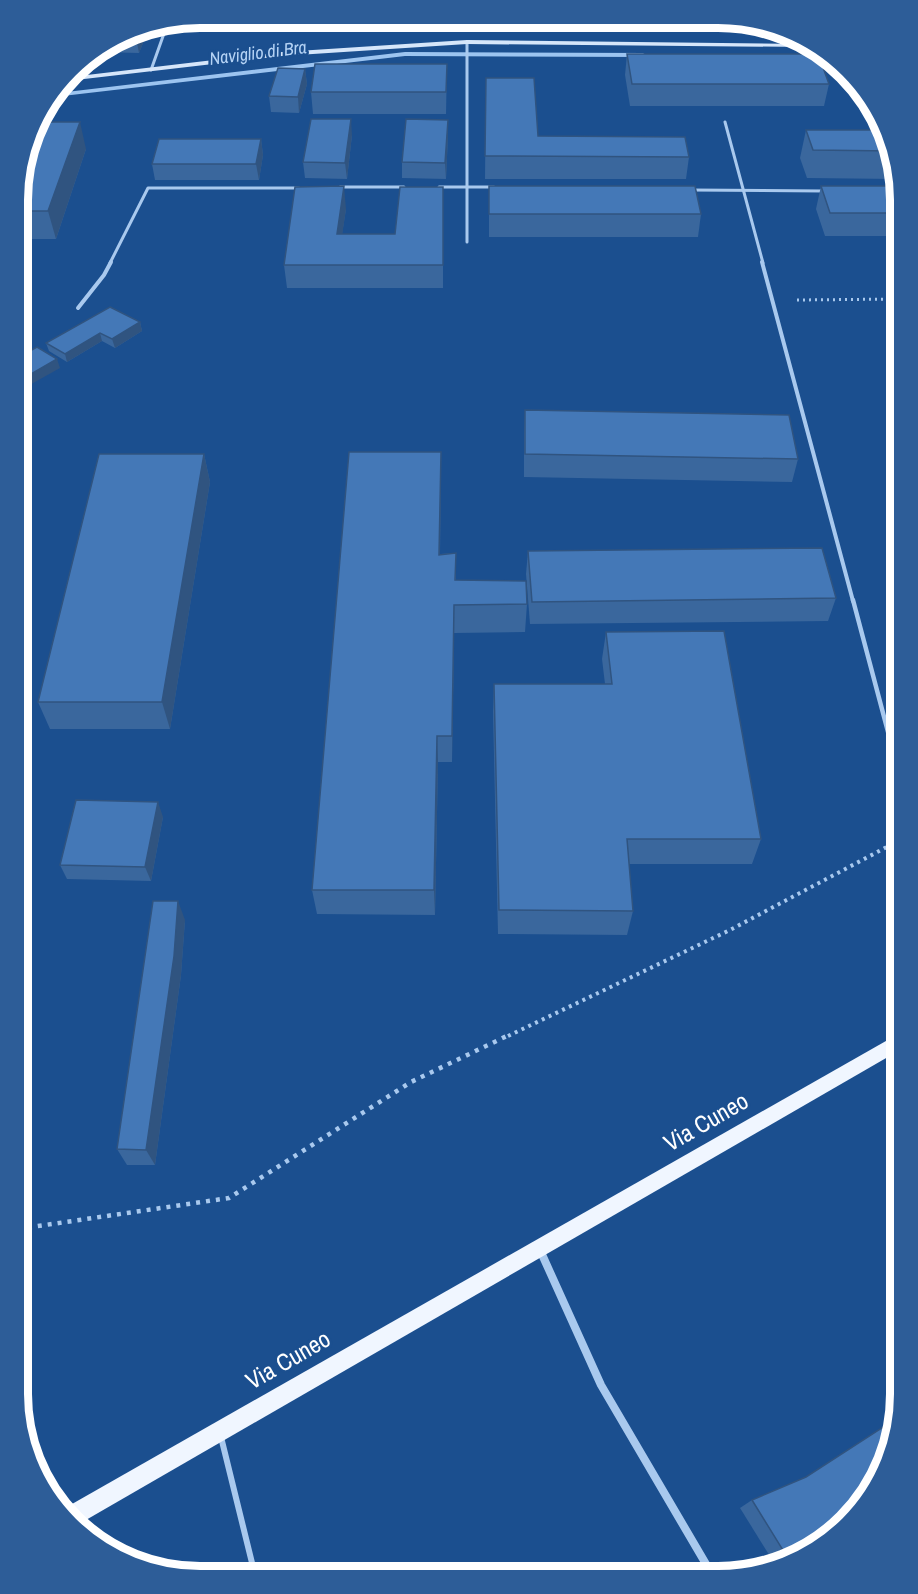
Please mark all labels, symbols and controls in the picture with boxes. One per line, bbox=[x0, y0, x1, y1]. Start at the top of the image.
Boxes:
water label: Naviglio di Bra bbox=[208, 34, 308, 71]
street label: Via Cuneo bbox=[657, 1084, 754, 1158]
street label: Via Cuneo bbox=[239, 1322, 336, 1396]

